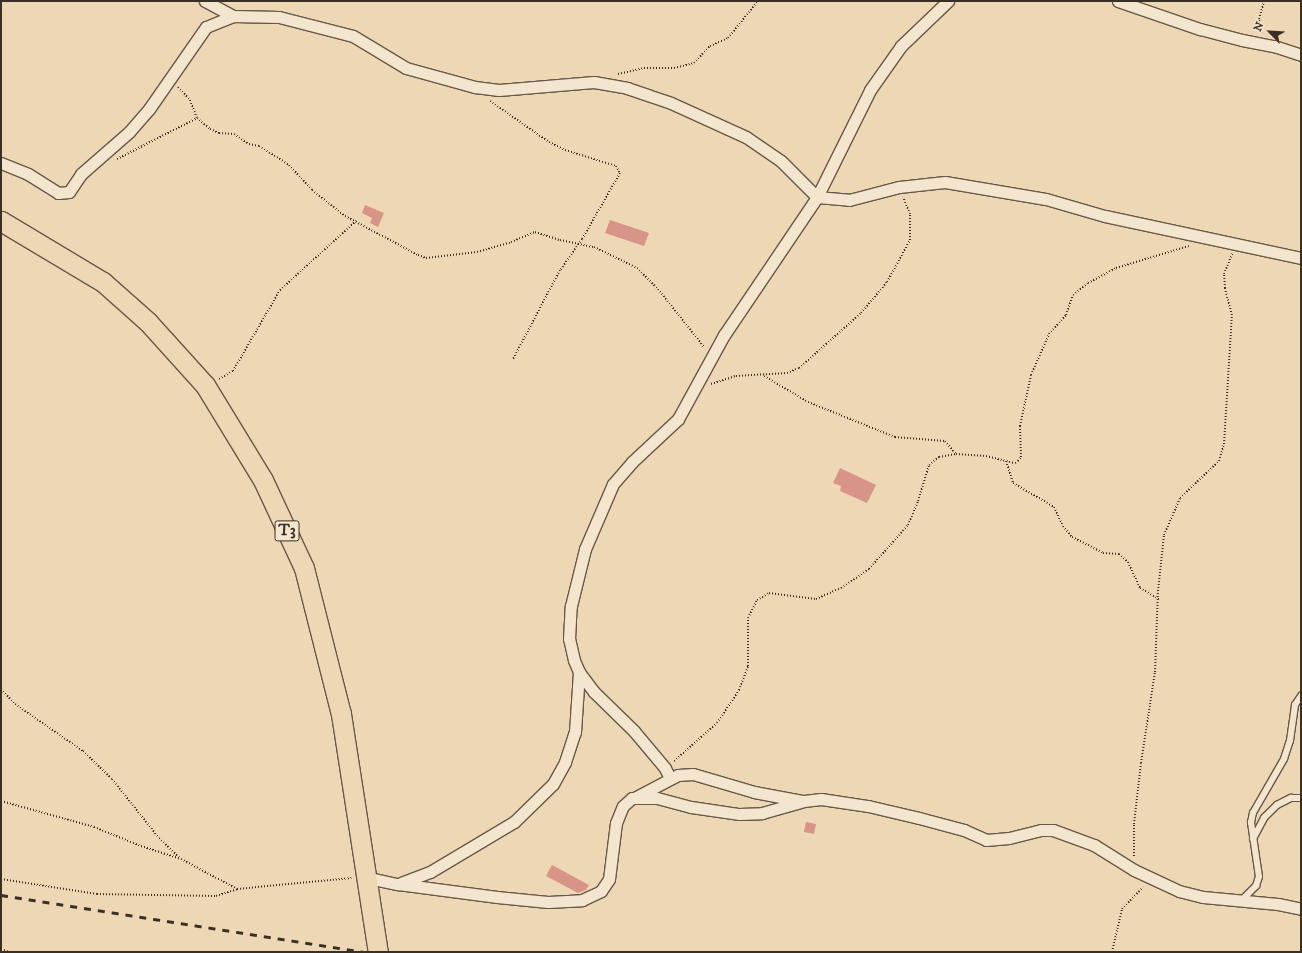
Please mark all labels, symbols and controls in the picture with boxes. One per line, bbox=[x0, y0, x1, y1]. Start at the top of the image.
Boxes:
north arrow bbox=[1250, 12, 1290, 52]
text: N bbox=[1251, 20, 1267, 34]
road number: T3 bbox=[274, 518, 300, 544]

